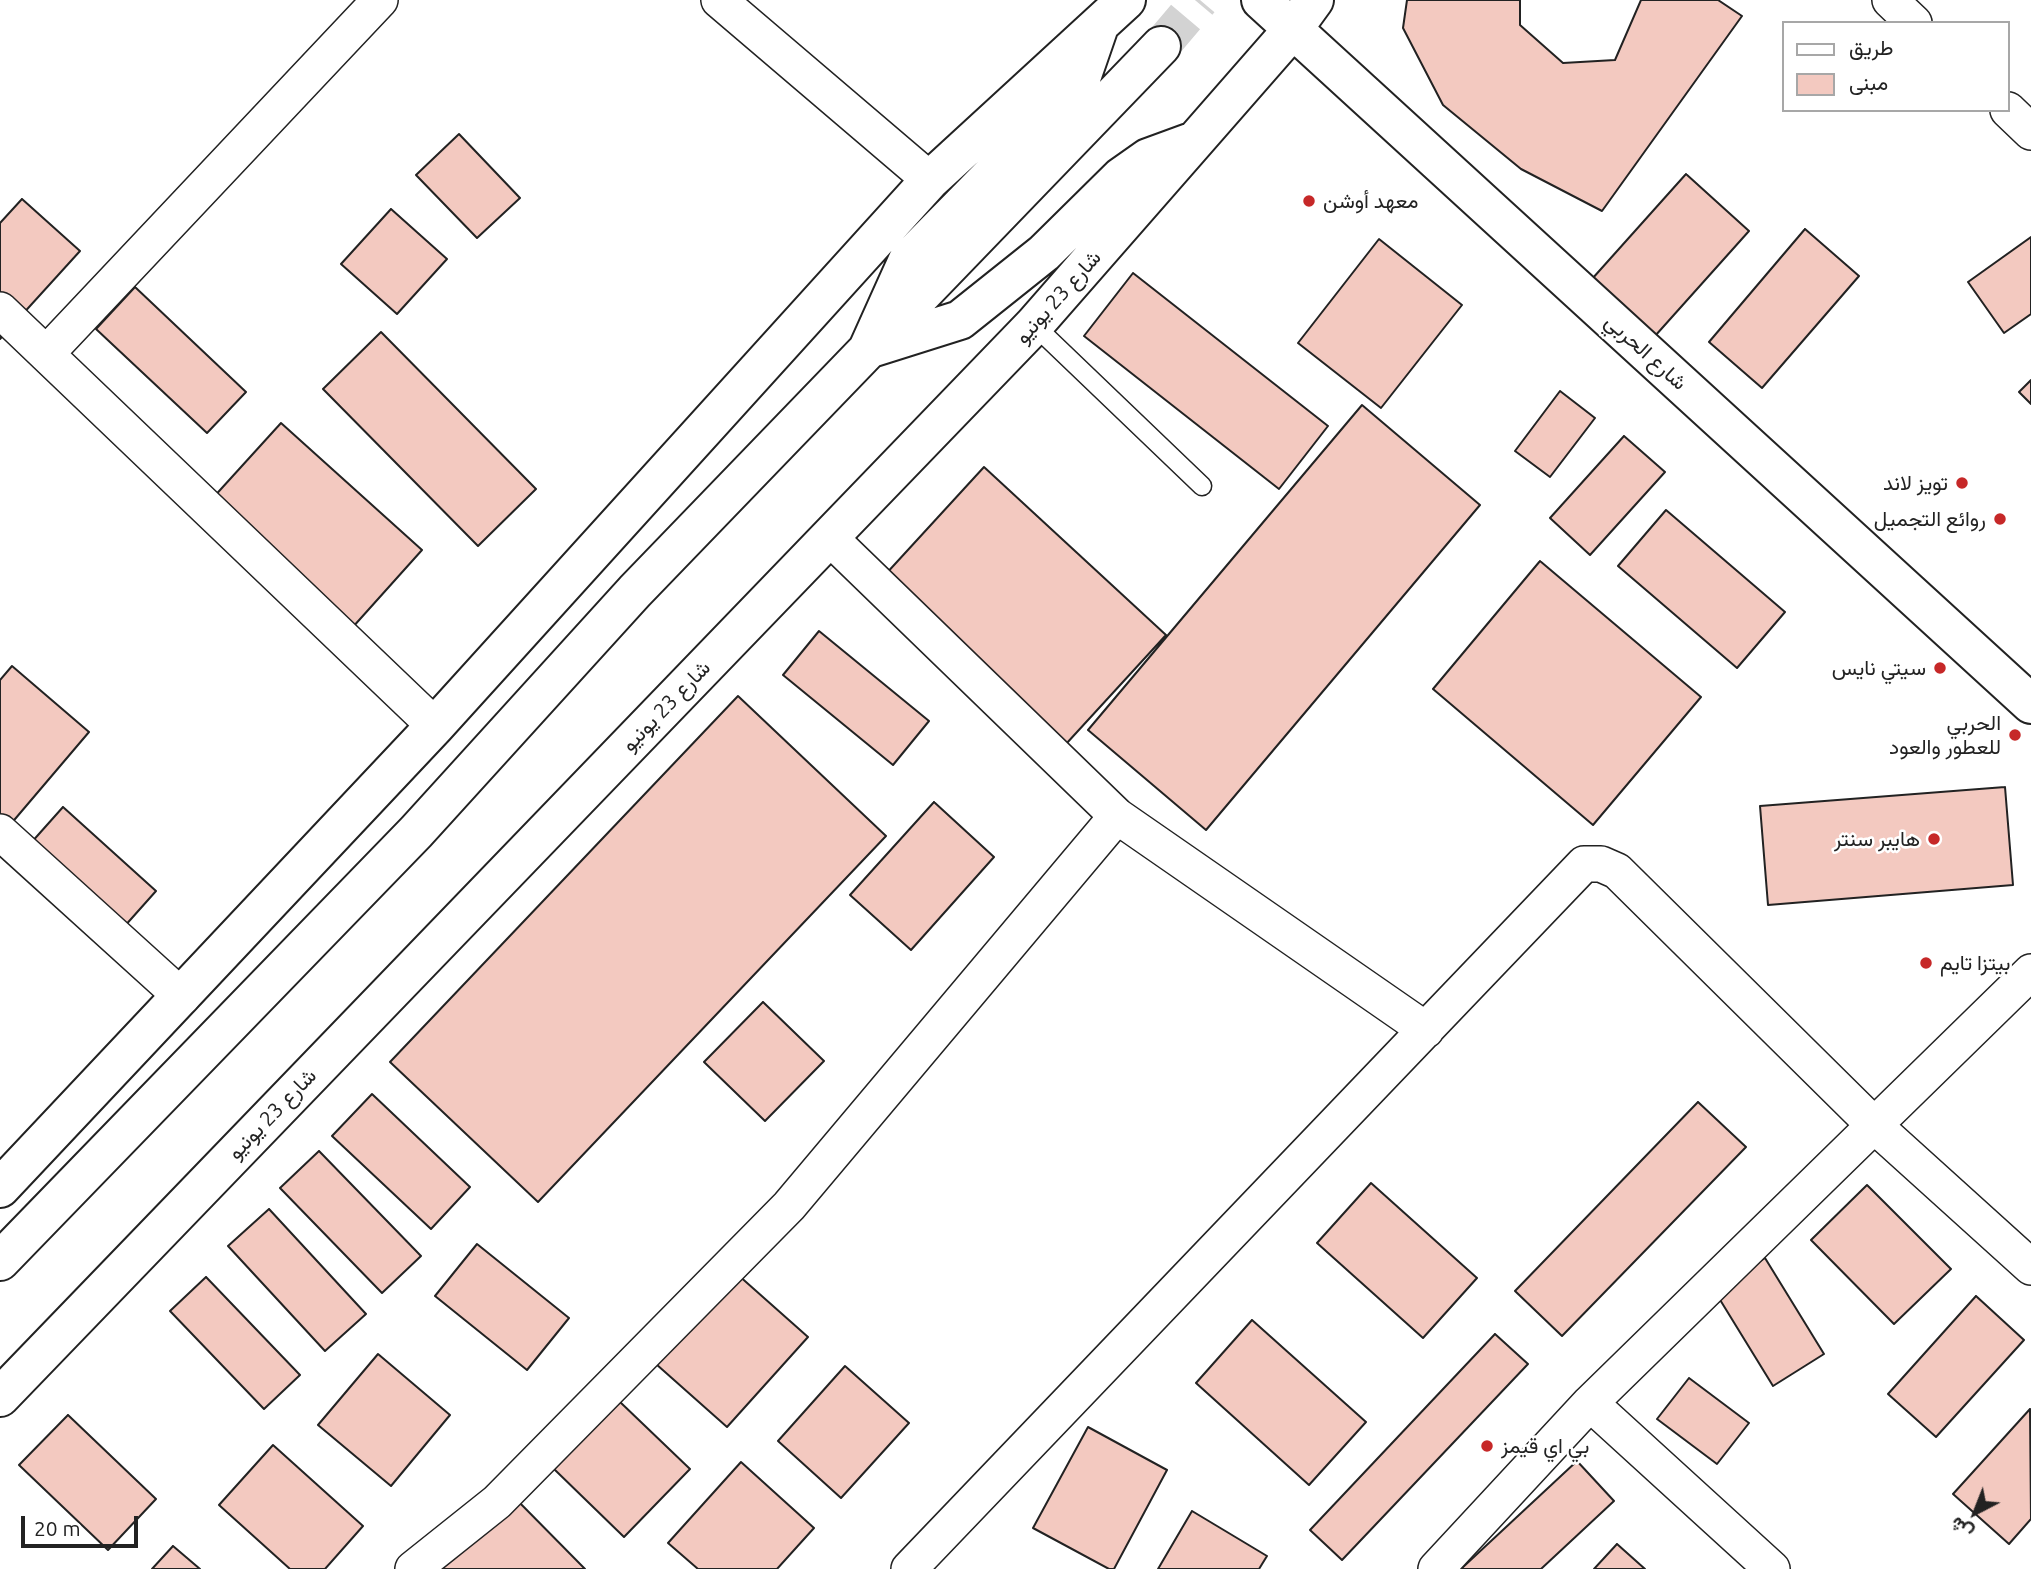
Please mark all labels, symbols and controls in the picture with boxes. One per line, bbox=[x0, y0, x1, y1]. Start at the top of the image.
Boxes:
legend bbox=[1783, 21, 2010, 112]
text: طريق bbox=[1849, 35, 1894, 59]
text: مبنى bbox=[1849, 70, 1888, 94]
place label: معهد أوشن bbox=[1323, 188, 1419, 214]
marker: معهد أوشن bbox=[1301, 193, 1317, 209]
street label: شارع 23 يونيو bbox=[1010, 245, 1106, 349]
street label: شارع الحربي bbox=[1600, 309, 1692, 395]
place label: تويز لاند bbox=[1883, 470, 1948, 496]
marker: تويز لاند bbox=[1954, 475, 1970, 491]
place label: روائع التجميل bbox=[1874, 506, 1986, 532]
marker: روائع التجميل bbox=[1992, 511, 2008, 527]
street label: شارع 23 يونيو bbox=[616, 655, 716, 757]
place label: سيتي نايس bbox=[1832, 655, 1926, 681]
marker: سيتي نايس bbox=[1932, 660, 1948, 676]
place label: الحربي للعطور والعود bbox=[1889, 710, 2001, 760]
marker: الحربي للعطور والعود bbox=[2007, 727, 2023, 743]
place label: هايبر سنتر bbox=[1834, 826, 1920, 852]
marker: هايبر سنتر bbox=[1926, 831, 1942, 847]
place label: بيتزا تايم bbox=[1940, 950, 2011, 976]
marker: بيتزا تايم bbox=[1918, 955, 1934, 971]
street label: شارع 23 يونيو bbox=[222, 1063, 322, 1165]
place label: بي اي قيمز bbox=[1501, 1433, 1589, 1459]
marker: بي اي قيمز bbox=[1479, 1438, 1495, 1454]
north arrow bbox=[1940, 1478, 2010, 1548]
scale bar bbox=[24, 1502, 142, 1546]
text: ش bbox=[1945, 1513, 1977, 1544]
text: 20 m bbox=[34, 1516, 81, 1540]

